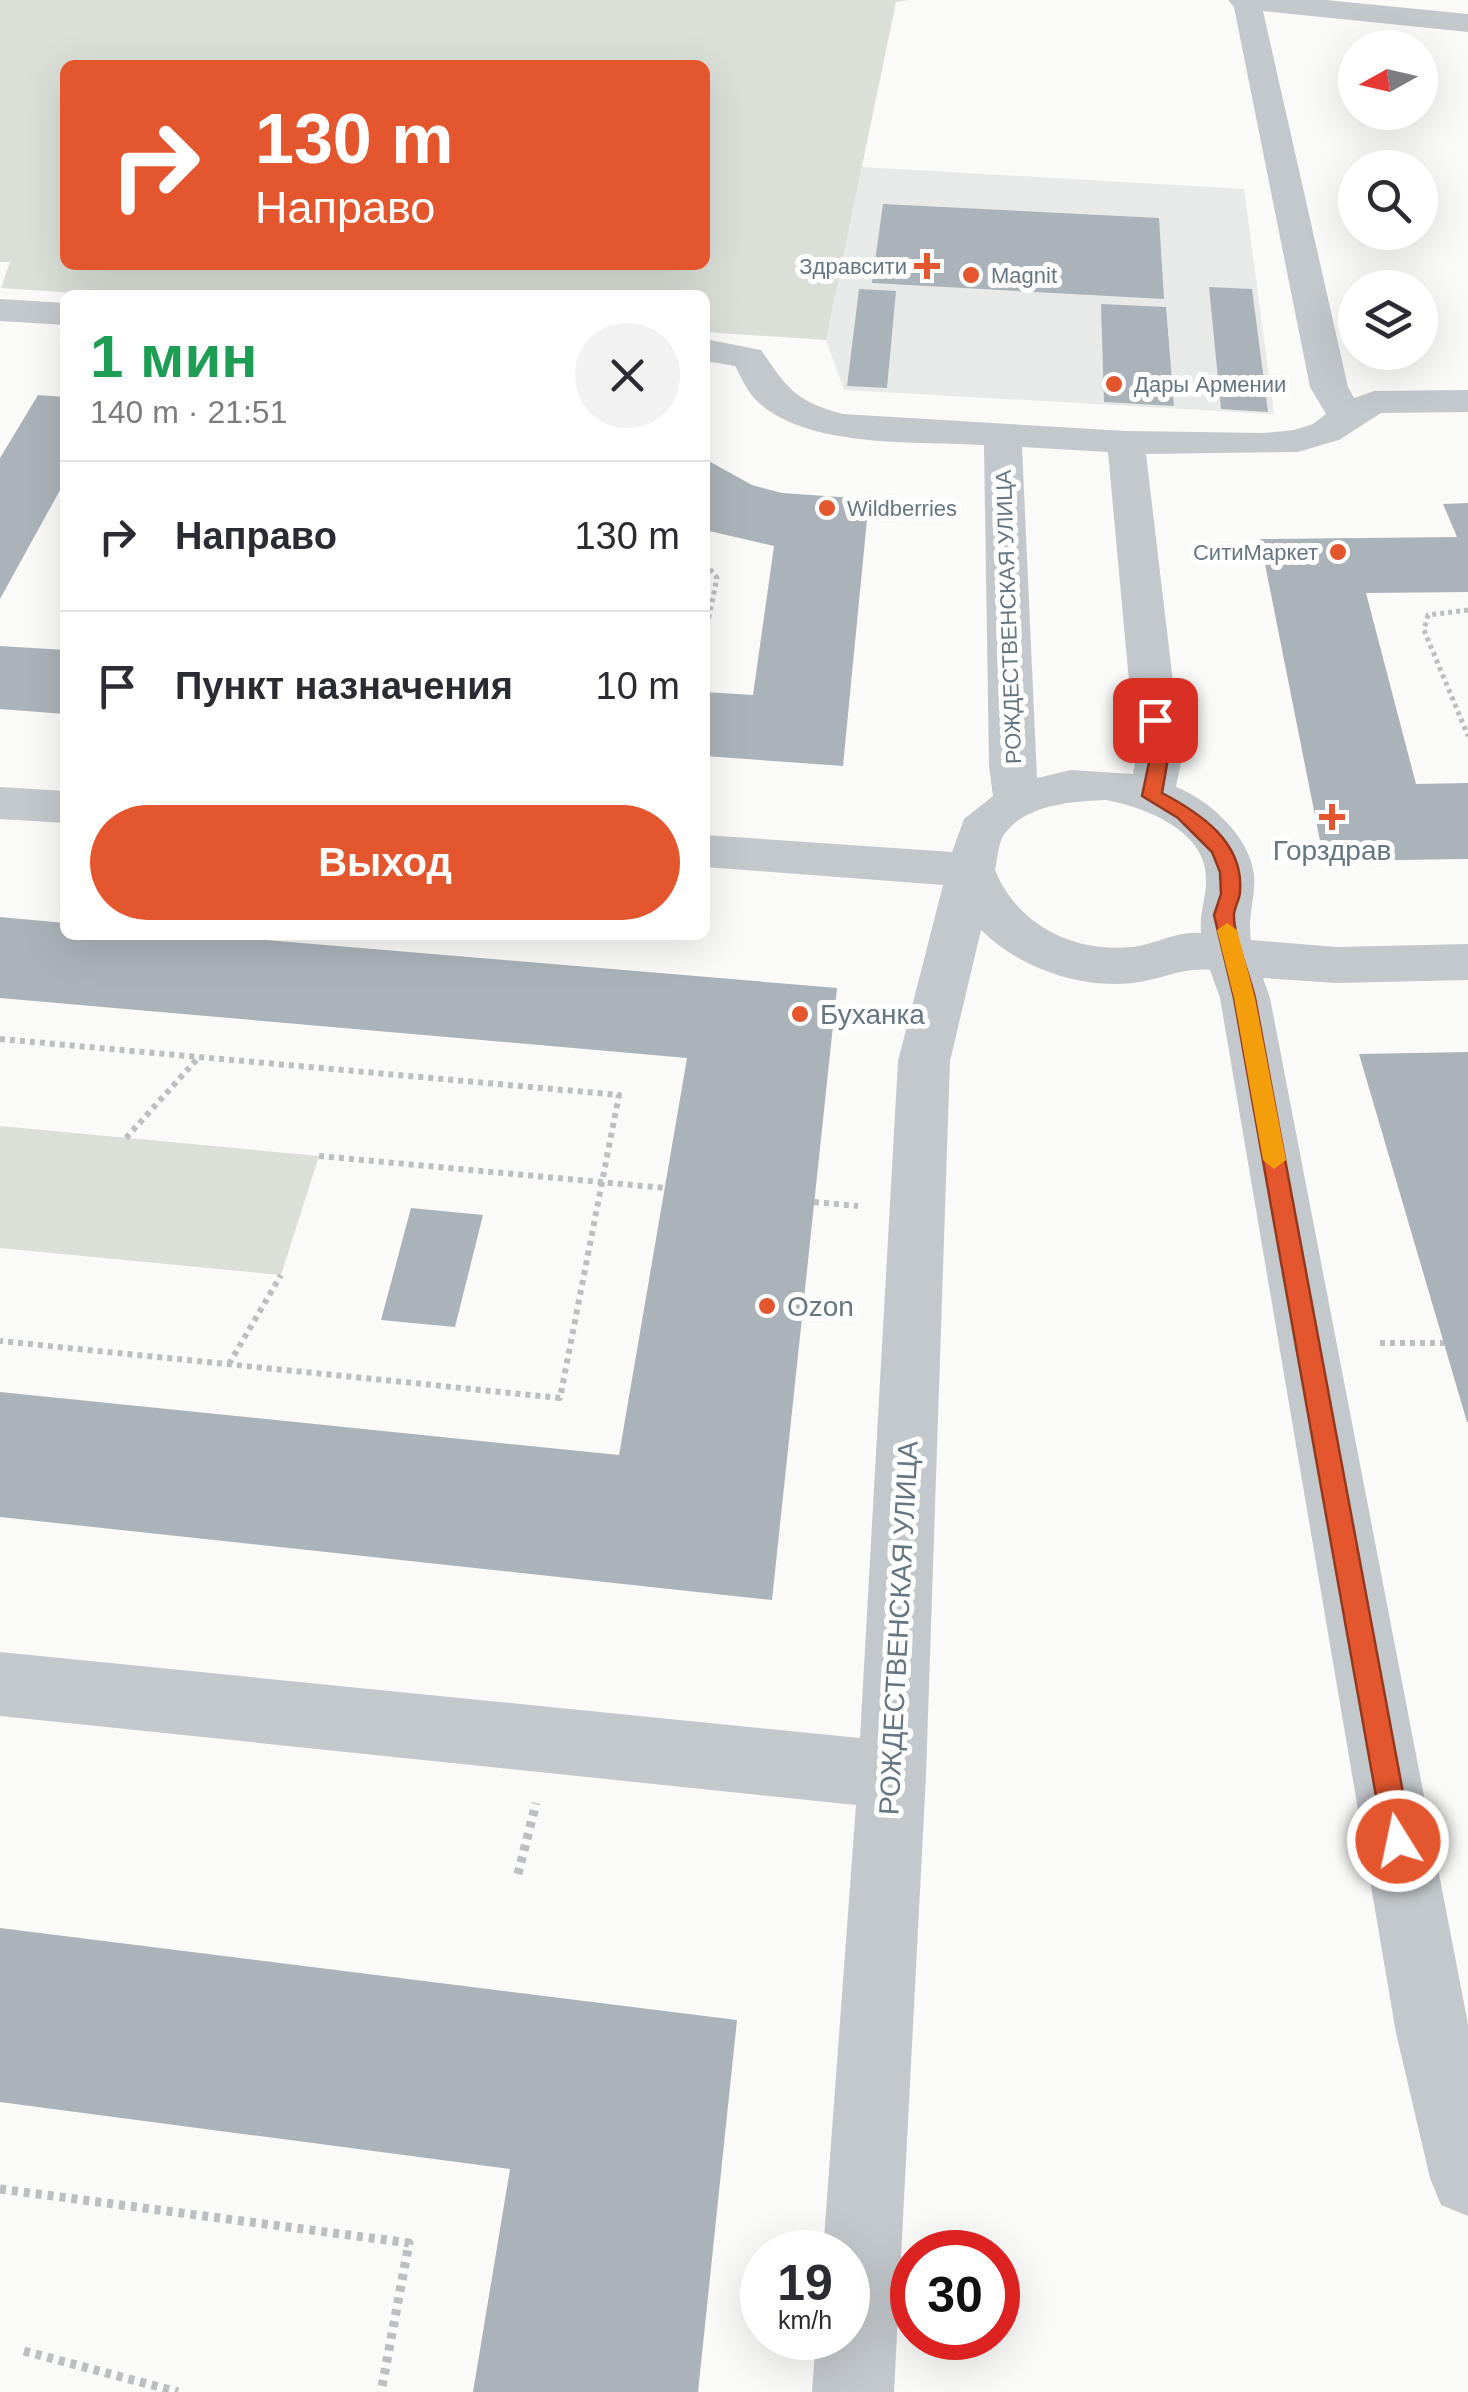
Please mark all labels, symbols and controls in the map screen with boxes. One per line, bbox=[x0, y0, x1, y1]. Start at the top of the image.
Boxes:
north arrow bbox=[1338, 30, 1438, 130]
map controls bbox=[1338, 30, 1438, 370]
icon: right bbox=[90, 100, 220, 230]
text: 130 m bbox=[255, 100, 453, 178]
button: search bbox=[1338, 150, 1438, 250]
text: Направо bbox=[255, 182, 435, 233]
place label: Здравсити bbox=[799, 254, 907, 279]
marker: Здравсити bbox=[916, 255, 938, 277]
place label: Magnit bbox=[991, 263, 1057, 288]
marker: Magnit bbox=[960, 264, 982, 286]
button: layers bbox=[1338, 270, 1438, 370]
text: 1 мин bbox=[90, 323, 258, 390]
button: close bbox=[575, 323, 680, 428]
place label: Дары Армении bbox=[1134, 372, 1286, 397]
marker: Дары Армении bbox=[1103, 373, 1125, 395]
text: 140 m · 21:51 bbox=[90, 394, 287, 430]
street label: РОЖДЕСТВЕНСКАЯ УЛИЦА bbox=[991, 469, 1026, 765]
place label: Wildberries bbox=[847, 496, 957, 521]
marker: Wildberries bbox=[816, 497, 838, 519]
icon: right bbox=[90, 509, 145, 564]
text: Направо bbox=[175, 515, 337, 557]
text: 130 m bbox=[574, 515, 680, 557]
place label: СитиМаркет bbox=[1193, 540, 1318, 565]
marker: СитиМаркет bbox=[1327, 541, 1349, 563]
icon: arrive bbox=[90, 659, 145, 714]
text: Пункт назначения bbox=[175, 665, 513, 707]
text: 10 m bbox=[596, 665, 680, 707]
pin bbox=[1113, 678, 1198, 763]
icon: arrive bbox=[1128, 693, 1183, 748]
button: Выход bbox=[90, 805, 680, 920]
marker: Горздрав bbox=[1321, 806, 1343, 828]
place label: Горздрав bbox=[1273, 835, 1391, 866]
place label: Буханка bbox=[820, 999, 925, 1030]
marker: Буханка bbox=[789, 1003, 811, 1025]
place label: Ozon bbox=[787, 1291, 854, 1322]
marker: Ozon bbox=[756, 1295, 778, 1317]
street label: РОЖДЕСТВЕНСКАЯ УЛИЦА bbox=[873, 1440, 924, 1816]
position arrow bbox=[1346, 1789, 1450, 1893]
speed limit sign: 30 bbox=[890, 2230, 1020, 2360]
text: 19 bbox=[777, 2255, 833, 2311]
text: km/h bbox=[778, 2306, 832, 2334]

